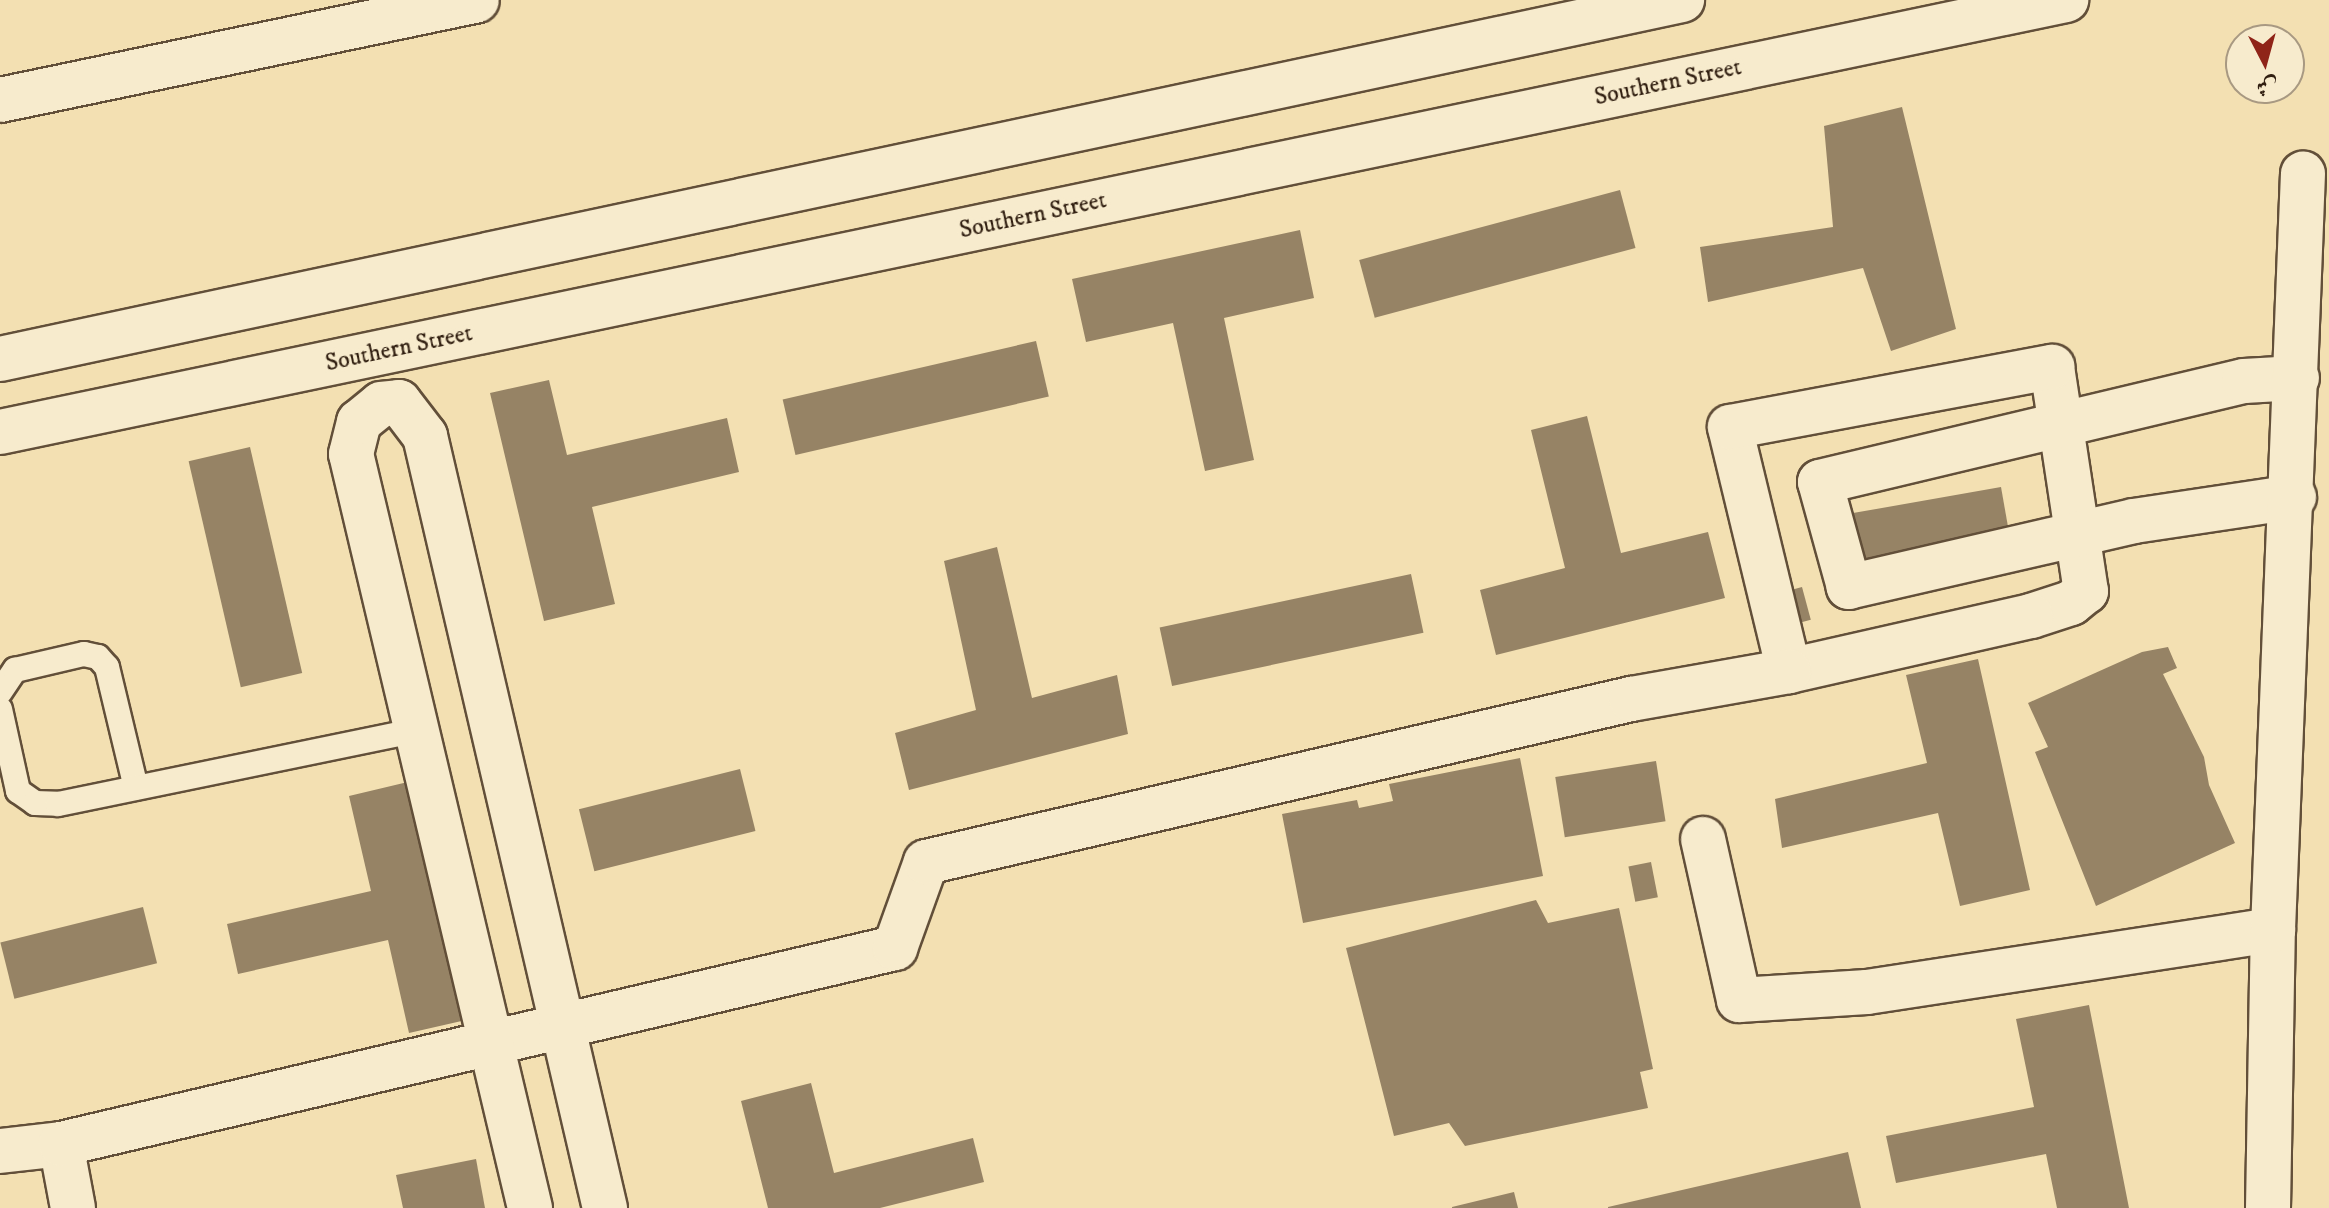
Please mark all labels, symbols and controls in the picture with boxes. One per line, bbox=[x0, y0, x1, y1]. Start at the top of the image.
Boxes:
north arrow bbox=[2225, 24, 2305, 104]
street label: Southern Street bbox=[1592, 53, 1744, 113]
text: ش bbox=[2255, 72, 2280, 101]
street label: Southern Street bbox=[957, 186, 1109, 246]
street label: Southern Street bbox=[323, 319, 475, 379]

